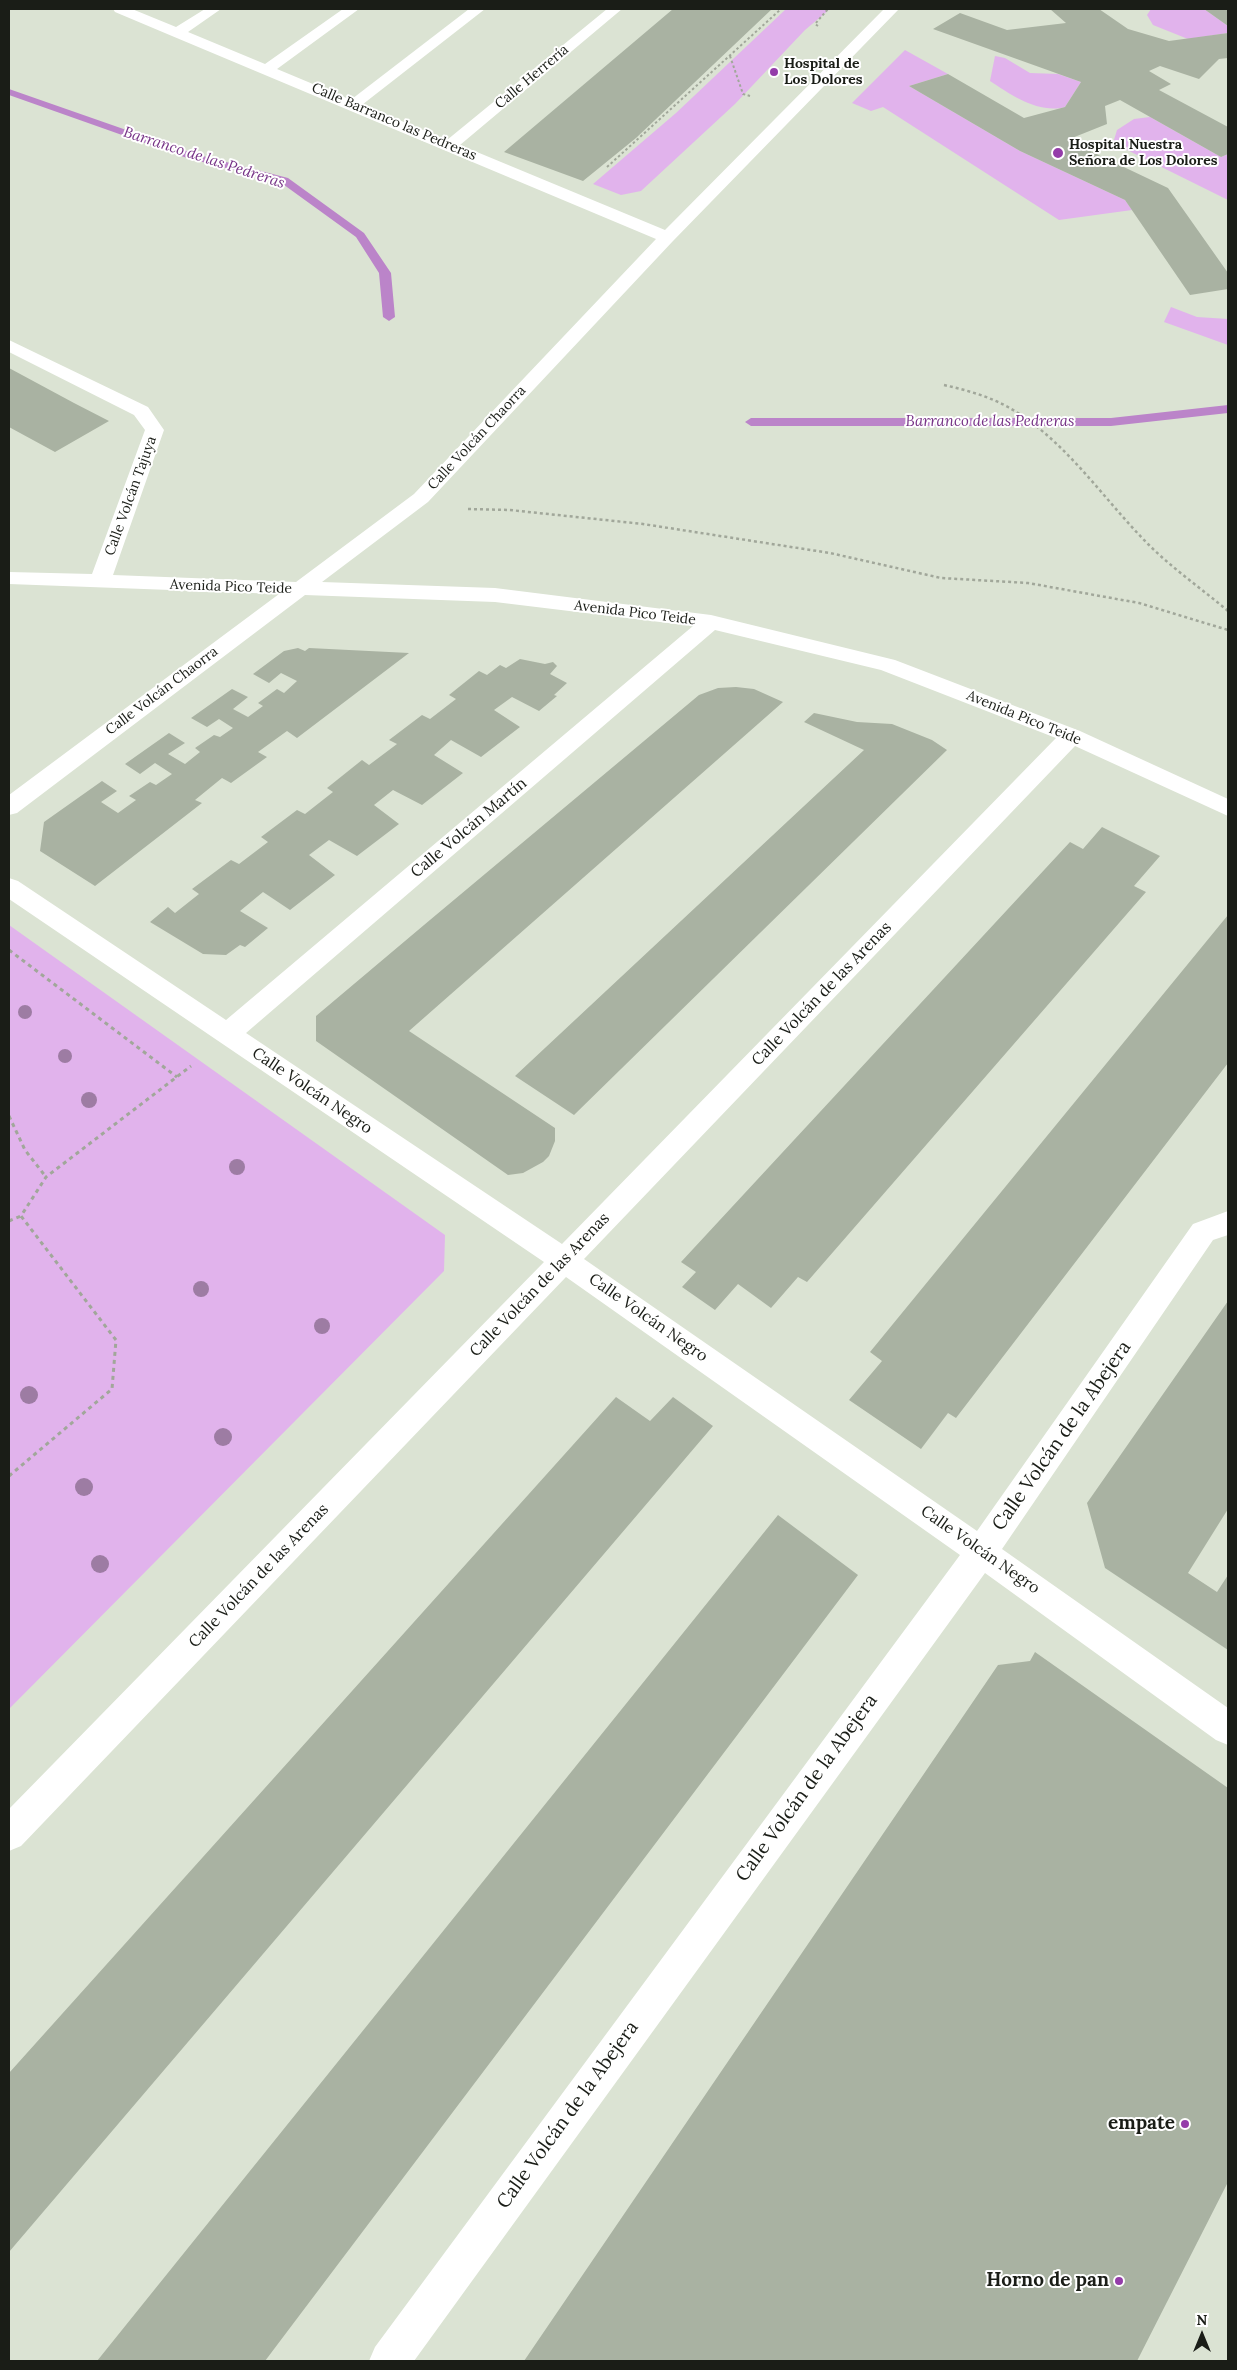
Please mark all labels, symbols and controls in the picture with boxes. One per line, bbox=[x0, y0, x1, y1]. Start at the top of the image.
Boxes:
street label: Calle Herrería bbox=[492, 41, 572, 113]
place label: Hospital de Los Dolores bbox=[784, 56, 863, 88]
marker: Hospital de Los Dolores bbox=[768, 66, 780, 78]
street label: Calle Barranco las Pedreras bbox=[309, 80, 479, 164]
water label: Barranco de las Pedreras bbox=[121, 123, 287, 193]
place label: Hospital Nuestra Señora de Los Dolores bbox=[1069, 137, 1218, 170]
marker: Hospital Nuestra Señora de Los Dolores bbox=[1051, 146, 1065, 160]
street label: Calle Volcán Chaorra bbox=[424, 382, 530, 494]
water label: Barranco de las Pedreras bbox=[906, 413, 1074, 431]
street label: Calle Volcán Tajuya bbox=[102, 434, 160, 558]
street label: Avenida Pico Teide bbox=[170, 576, 292, 598]
street label: Avenida Pico Teide bbox=[573, 597, 697, 629]
street label: Calle Volcán Chaorra bbox=[103, 643, 221, 739]
street label: Avenida Pico Teide bbox=[964, 687, 1084, 749]
street label: Calle Volcán Martín bbox=[407, 774, 531, 882]
street label: Calle Volcán de las Arenas bbox=[748, 918, 896, 1070]
street label: Calle Volcán Negro bbox=[248, 1044, 376, 1138]
street label: Calle Volcán de las Arenas bbox=[466, 1209, 614, 1361]
street label: Calle Volcán Negro bbox=[585, 1270, 711, 1366]
street label: Calle Volcán de la Abejera bbox=[988, 1337, 1136, 1535]
street label: Calle Volcán de las Arenas bbox=[185, 1500, 333, 1652]
street label: Calle Volcán Negro bbox=[917, 1502, 1043, 1598]
street label: Calle Volcán de la Abejera bbox=[731, 1690, 883, 1886]
street label: Calle Volcán de la Abejera bbox=[492, 2017, 644, 2213]
place label: empate bbox=[1108, 2113, 1175, 2135]
marker: empate bbox=[1179, 2118, 1191, 2130]
place label: Horno de pan bbox=[986, 2270, 1109, 2292]
marker: Horno de pan bbox=[1113, 2275, 1125, 2287]
north arrow bbox=[1177, 2310, 1227, 2360]
text: N bbox=[1197, 2311, 1207, 2329]

